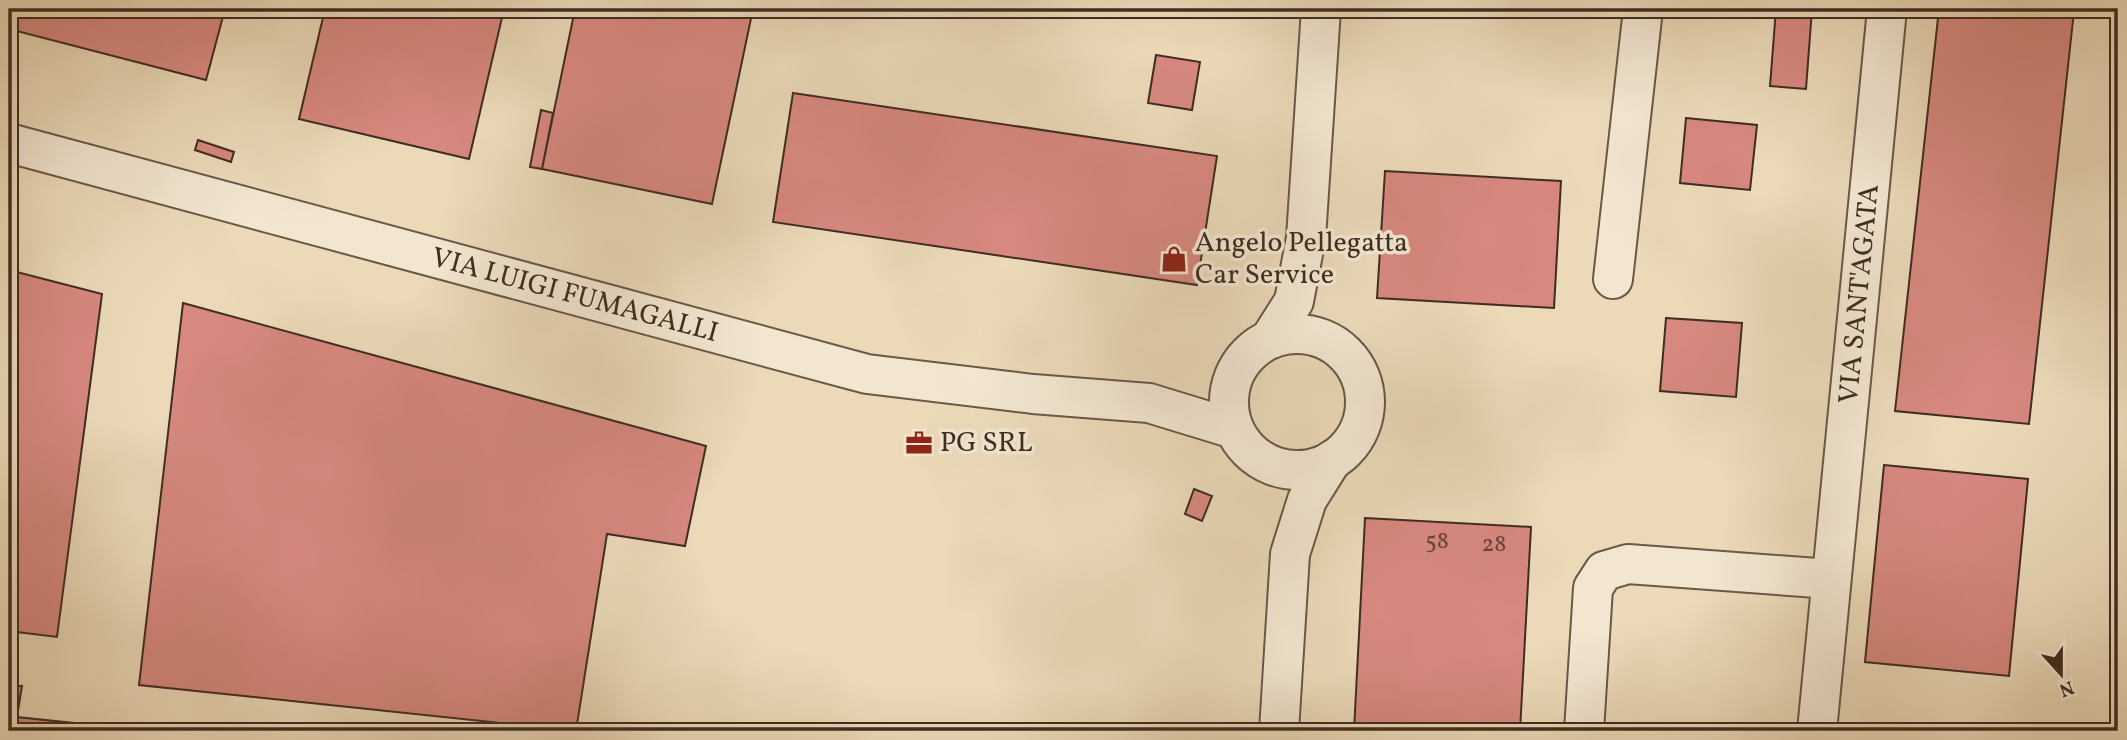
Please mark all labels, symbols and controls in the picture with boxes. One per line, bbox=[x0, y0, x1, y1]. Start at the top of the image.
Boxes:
street label: VIA SANT'AGATA bbox=[1829, 182, 1889, 406]
place label: Angelo Pellegatta Car Service bbox=[1195, 224, 1408, 295]
street label: VIA LUIGI FUMAGALLI bbox=[427, 238, 723, 353]
shop icon: Angelo Pellegatta Car Service bbox=[1159, 244, 1189, 274]
place label: PG SRL bbox=[940, 424, 1033, 463]
office icon: PG SRL bbox=[904, 428, 934, 458]
house number: 58 bbox=[1425, 525, 1449, 559]
house number: 28 bbox=[1481, 528, 1507, 562]
north arrow bbox=[2025, 638, 2096, 708]
text: N bbox=[2055, 673, 2077, 703]

